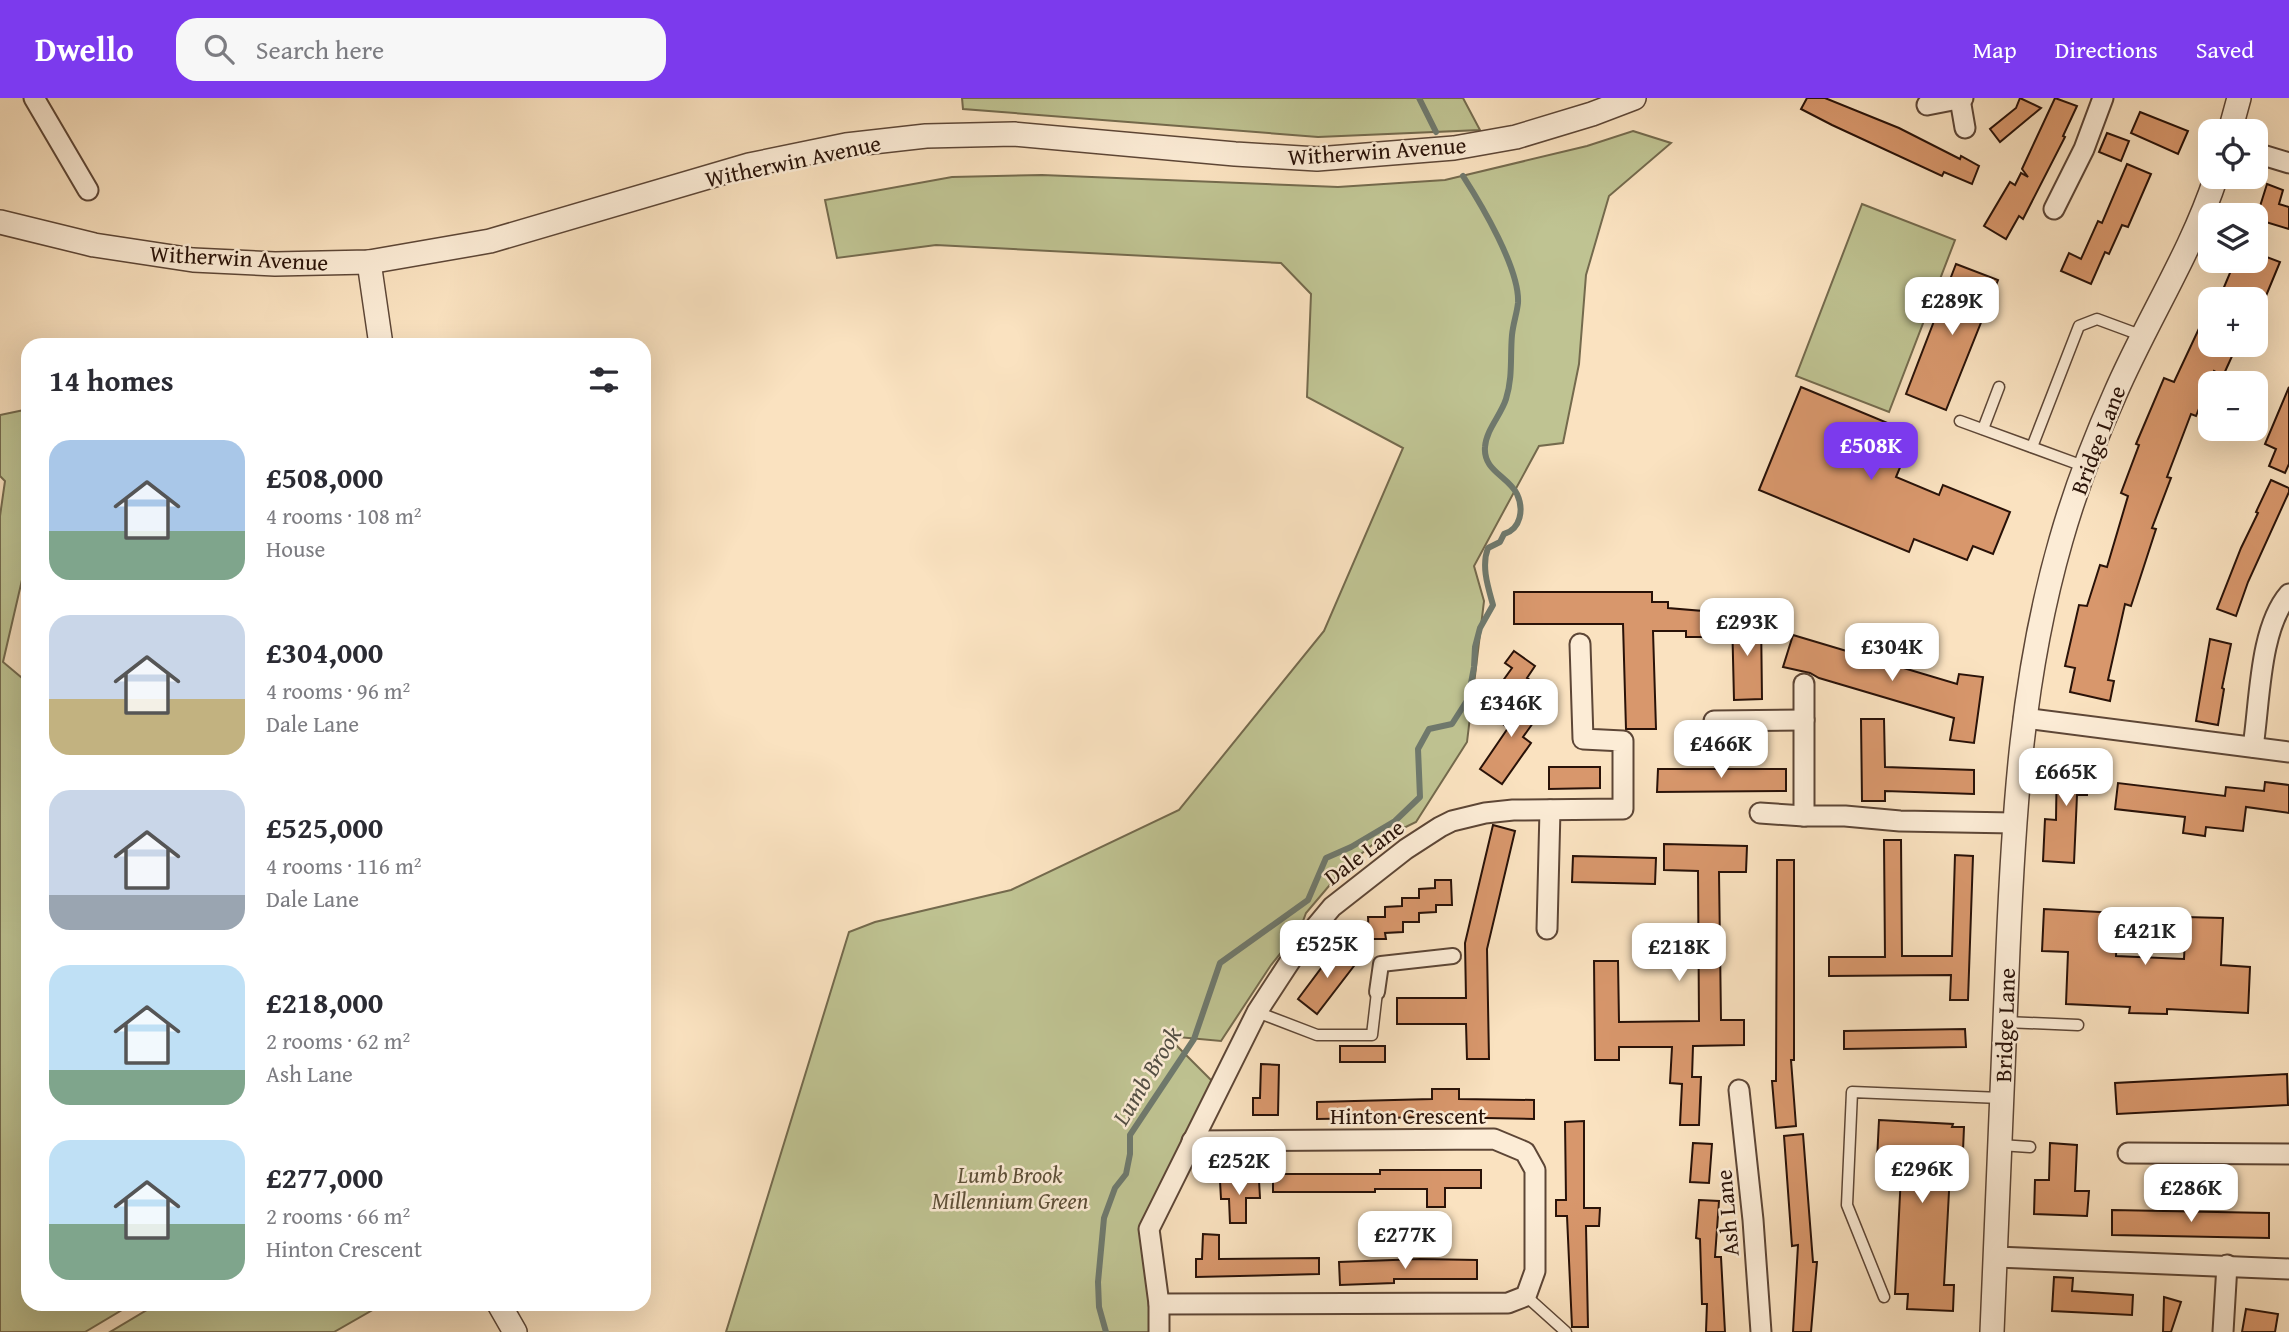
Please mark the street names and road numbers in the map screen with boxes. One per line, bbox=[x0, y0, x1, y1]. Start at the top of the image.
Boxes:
street label: Witherwin Avenue bbox=[702, 126, 884, 195]
street label: Witherwin Avenue bbox=[1287, 128, 1467, 173]
street label: Witherwin Avenue bbox=[149, 236, 329, 279]
street label: Bridge Lane bbox=[2062, 381, 2133, 499]
street label: Dale Lane bbox=[1317, 810, 1411, 893]
street label: Bridge Lane bbox=[1986, 967, 2023, 1083]
street label: Hinton Crescent bbox=[1330, 1099, 1486, 1132]
street label: Ash Lane bbox=[1706, 1168, 1747, 1258]

